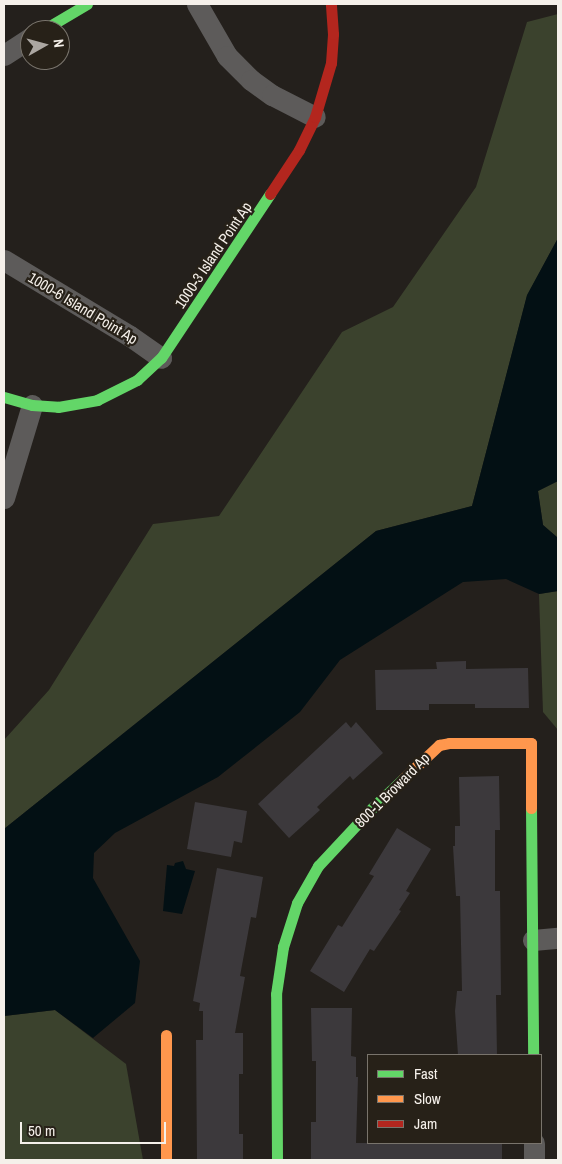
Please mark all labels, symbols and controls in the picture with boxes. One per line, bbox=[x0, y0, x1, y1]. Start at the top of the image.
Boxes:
north arrow bbox=[20, 20, 70, 70]
text: N bbox=[49, 38, 68, 49]
street label: 1000-3 Island Point Ap bbox=[171, 198, 255, 312]
street label: 1000-6 Island Point Ap bbox=[25, 268, 141, 348]
street label: 800-1 Broward Ap bbox=[351, 749, 433, 831]
legend bbox=[367, 1054, 542, 1144]
text: Fast bbox=[414, 1063, 437, 1084]
text: Slow bbox=[414, 1088, 441, 1109]
scale bar bbox=[22, 1112, 169, 1144]
text: Jam bbox=[414, 1113, 437, 1134]
text: 50 m bbox=[28, 1120, 55, 1141]

